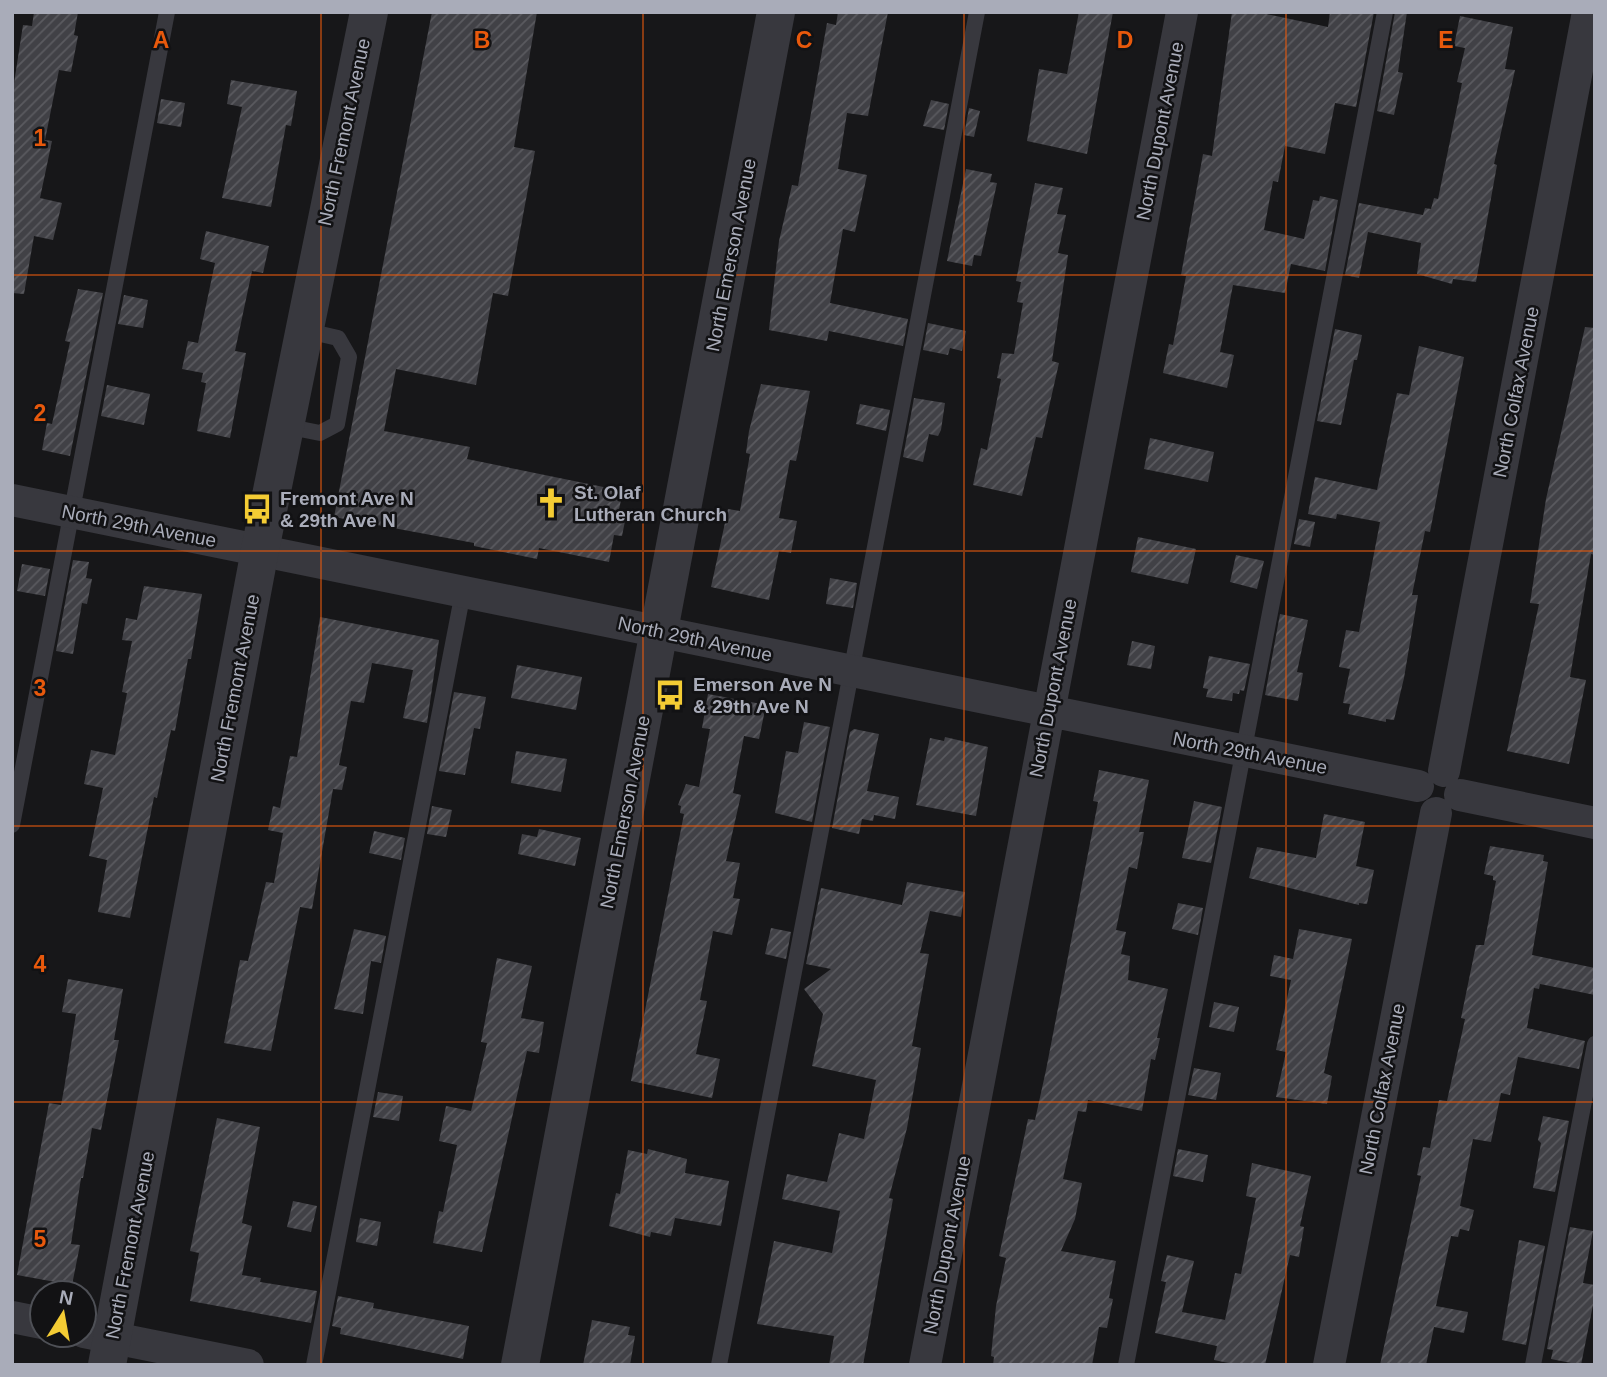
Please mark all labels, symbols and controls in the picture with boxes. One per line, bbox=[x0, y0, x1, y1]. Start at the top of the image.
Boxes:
text: A bbox=[153, 27, 169, 53]
text: B bbox=[474, 27, 490, 53]
text: C bbox=[796, 27, 812, 53]
text: D bbox=[1117, 27, 1133, 53]
text: E bbox=[1438, 27, 1454, 53]
street label: North Fremont Avenue bbox=[314, 36, 374, 228]
street label: North Dupont Avenue bbox=[1132, 40, 1188, 222]
text: 1 bbox=[34, 125, 47, 151]
street label: North Emerson Avenue bbox=[702, 157, 760, 353]
street label: North Colfax Avenue bbox=[1489, 305, 1543, 479]
text: 2 bbox=[34, 400, 46, 426]
place label: St. Olaf Lutheran Church bbox=[574, 482, 727, 525]
church icon: St. Olaf Lutheran Church bbox=[534, 486, 568, 520]
place label: Fremont Ave N & 29th Ave N bbox=[280, 488, 414, 531]
bus stop icon: Fremont Ave N & 29th Ave N bbox=[240, 492, 274, 526]
street label: North 29th Avenue bbox=[60, 501, 218, 551]
street label: North Fremont Avenue bbox=[206, 592, 264, 784]
street label: North Dupont Avenue bbox=[1025, 597, 1081, 779]
street label: North 29th Avenue bbox=[616, 612, 774, 666]
place label: Emerson Ave N & 29th Ave N bbox=[693, 674, 832, 717]
text: 3 bbox=[34, 675, 46, 701]
bus stop icon: Emerson Ave N & 29th Ave N bbox=[653, 678, 687, 712]
street label: North Emerson Avenue bbox=[596, 714, 654, 910]
street label: North 29th Avenue bbox=[1171, 728, 1329, 778]
text: 4 bbox=[34, 951, 47, 977]
street label: North Colfax Avenue bbox=[1355, 1002, 1409, 1176]
street label: North Fremont Avenue bbox=[101, 1149, 159, 1341]
street label: North Dupont Avenue bbox=[919, 1154, 975, 1336]
text: 5 bbox=[34, 1226, 47, 1252]
north arrow bbox=[28, 1279, 98, 1349]
text: N bbox=[57, 1286, 75, 1309]

